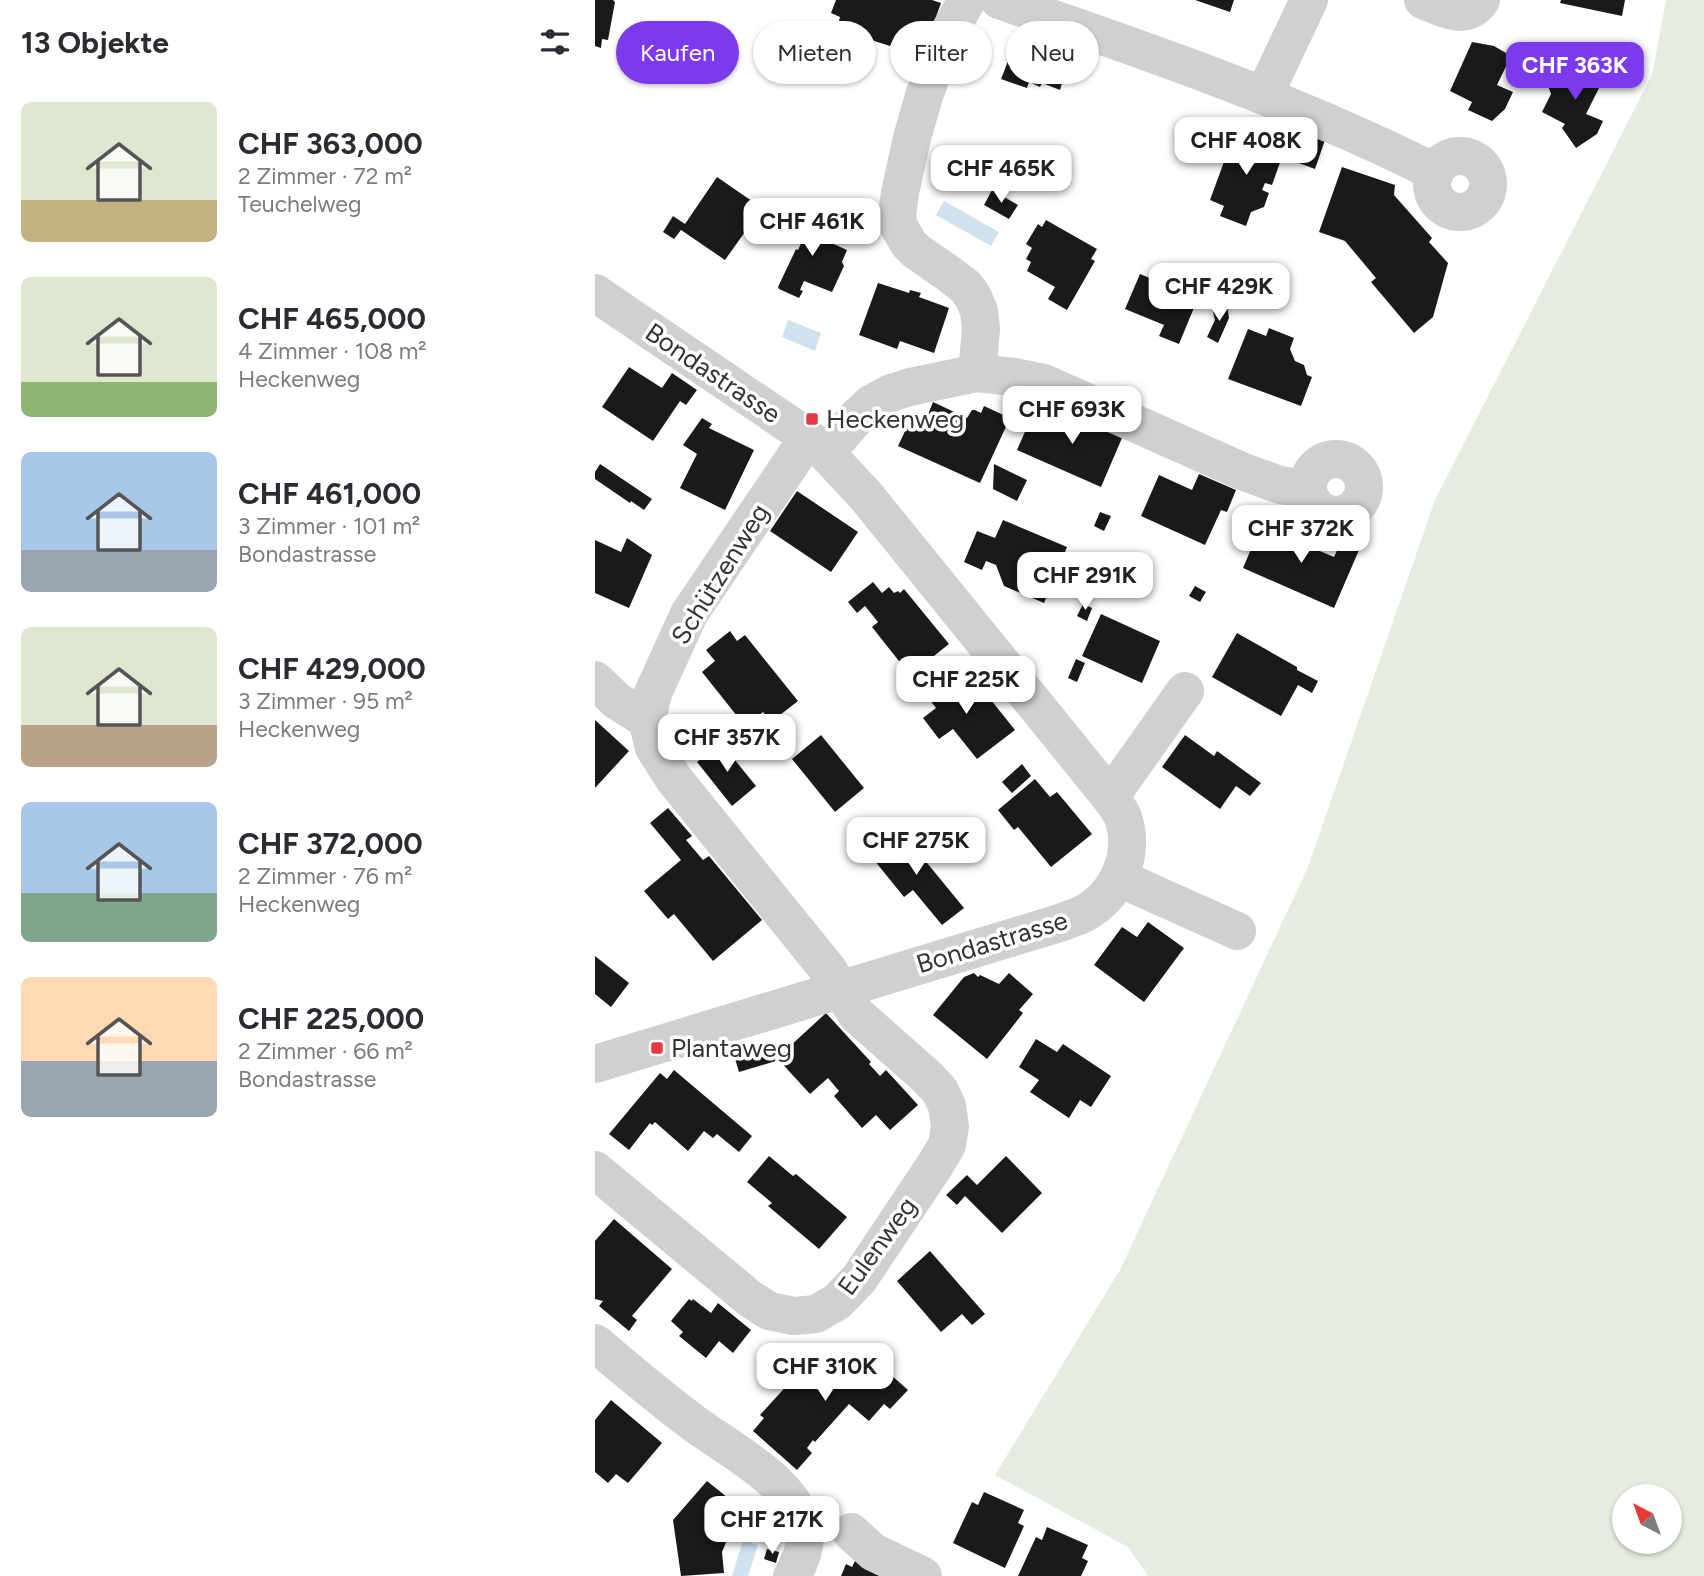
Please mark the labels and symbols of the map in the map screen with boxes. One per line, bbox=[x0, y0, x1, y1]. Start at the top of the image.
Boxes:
pin: CHF 363K bbox=[1503, 42, 1647, 102]
pin: CHF 408K bbox=[1174, 118, 1318, 177]
pin: CHF 465K bbox=[929, 146, 1073, 205]
pin: CHF 461K bbox=[740, 198, 884, 258]
pin: CHF 429K bbox=[1147, 264, 1291, 323]
street label: Bondastrasse bbox=[639, 316, 787, 430]
pin: CHF 693K bbox=[1000, 386, 1144, 446]
place label: Heckenweg bbox=[826, 403, 964, 435]
marker: Heckenweg bbox=[804, 411, 820, 427]
street label: Schützenweg bbox=[664, 498, 776, 650]
pin: CHF 372K bbox=[1229, 505, 1373, 565]
pin: CHF 291K bbox=[1013, 552, 1157, 612]
pin: CHF 225K bbox=[894, 656, 1038, 716]
pin: CHF 357K bbox=[655, 714, 799, 774]
pin: CHF 275K bbox=[844, 818, 988, 877]
street label: Bondastrasse bbox=[913, 904, 1071, 980]
place label: Plantaweg bbox=[671, 1032, 792, 1064]
marker: Plantaweg bbox=[649, 1040, 665, 1056]
street label: Eulenweg bbox=[831, 1191, 923, 1301]
pin: CHF 310K bbox=[753, 1344, 897, 1403]
north arrow bbox=[1612, 1484, 1682, 1554]
pin: CHF 217K bbox=[700, 1496, 844, 1556]

